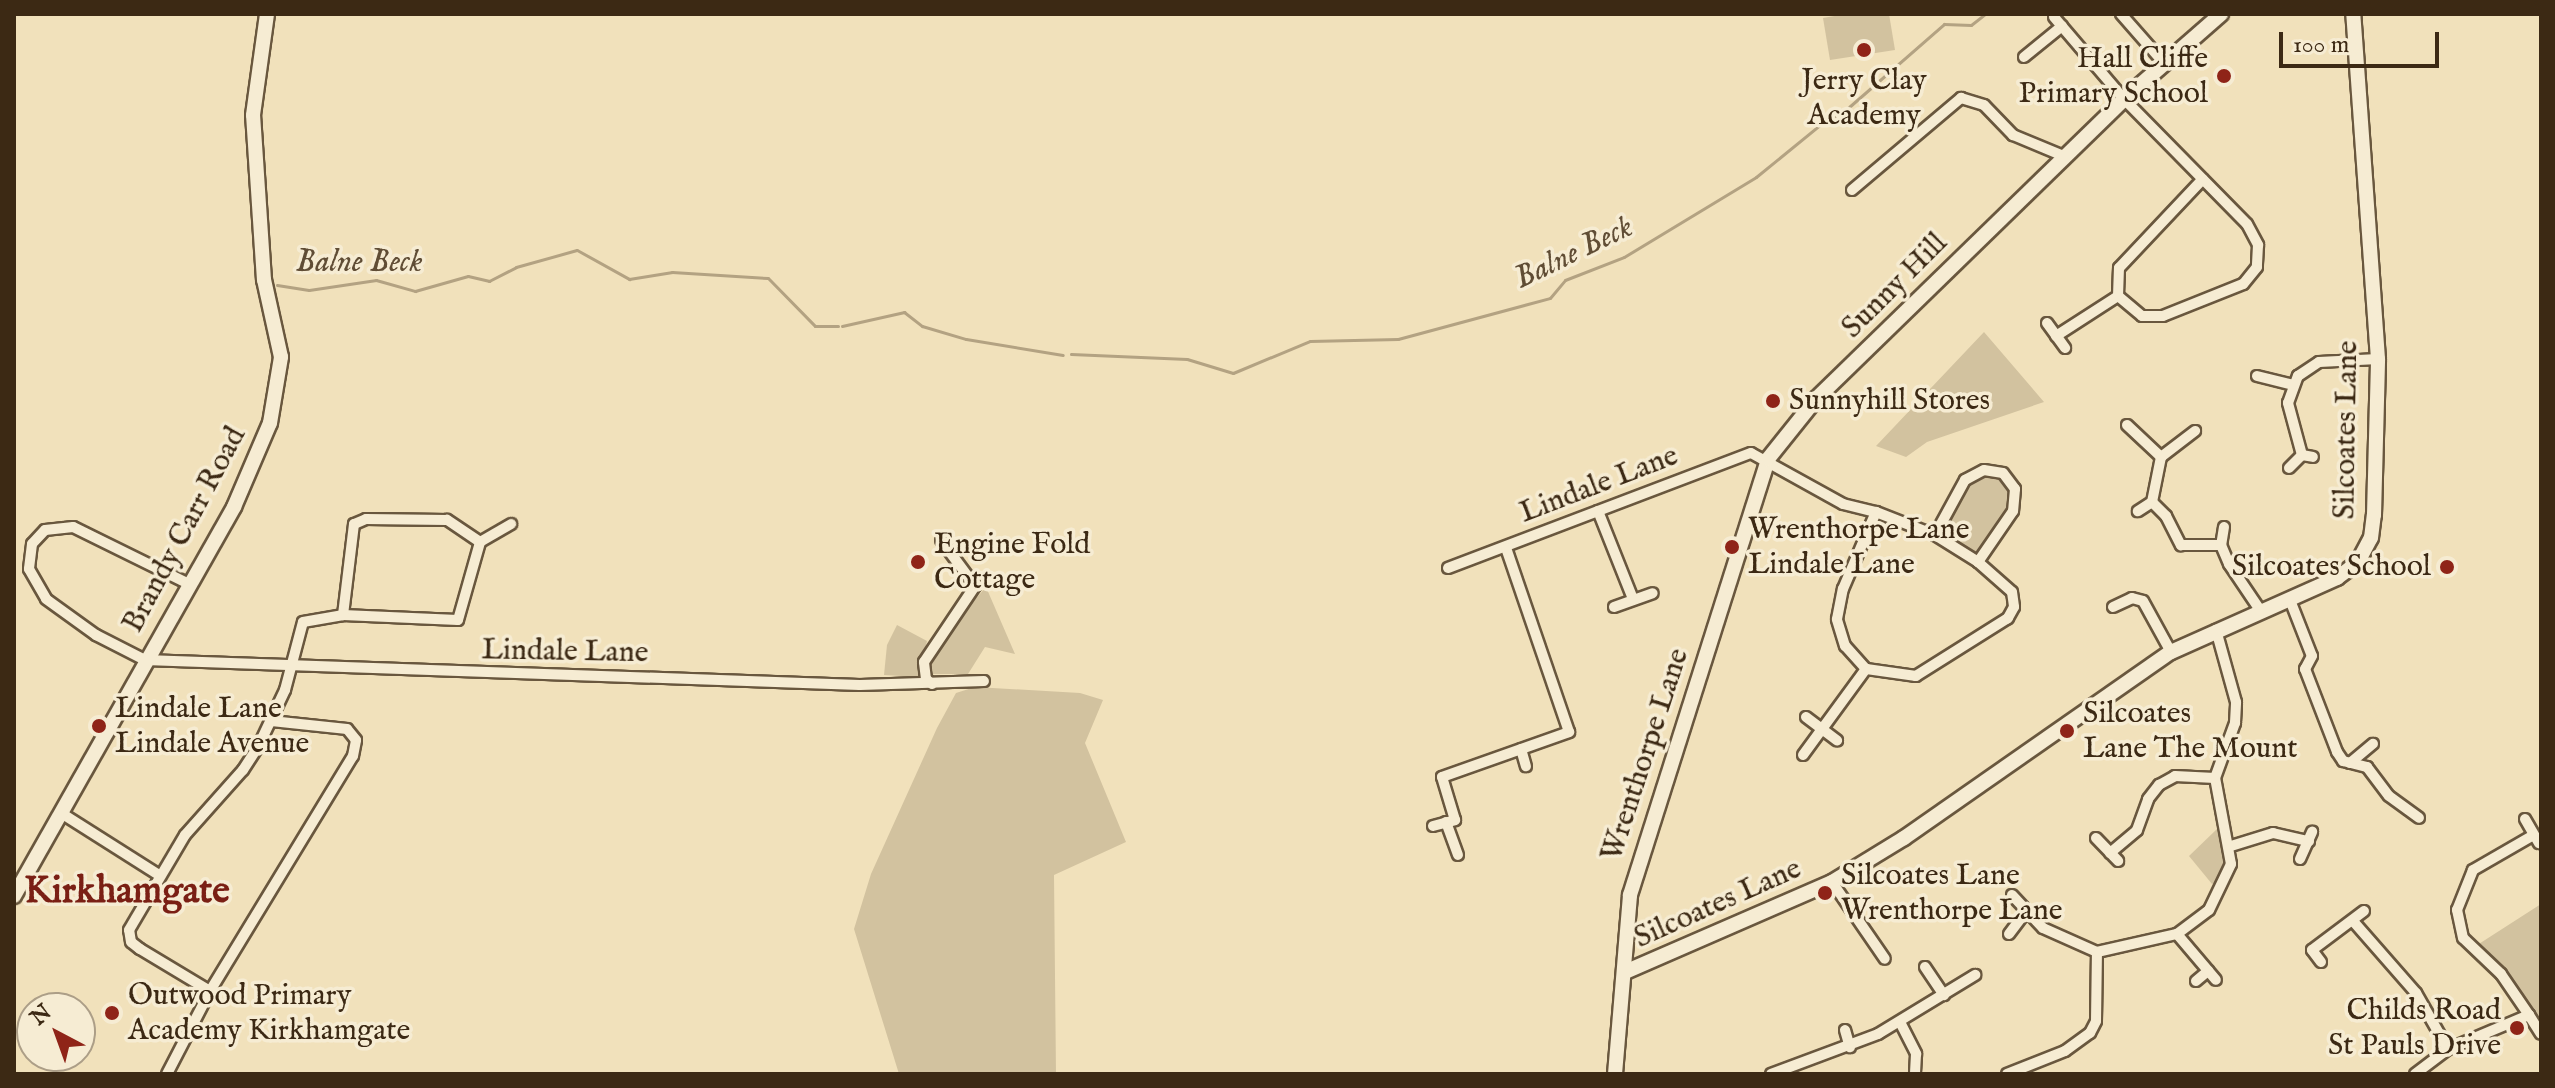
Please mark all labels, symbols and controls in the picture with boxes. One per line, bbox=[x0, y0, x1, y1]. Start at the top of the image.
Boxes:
scale bar bbox=[2283, 16, 2443, 66]
text: 100 m bbox=[2293, 30, 2349, 61]
marker: Jerry Clay Academy bbox=[1855, 41, 1873, 59]
place label: Hall Cliffe Primary School bbox=[2019, 41, 2208, 112]
place label: Jerry Clay Academy bbox=[1801, 63, 1927, 134]
marker: Hall Cliffe Primary School bbox=[2215, 67, 2233, 85]
water label: Balne Beck bbox=[1509, 209, 1639, 299]
street label: Sunny Hill bbox=[1835, 226, 1955, 346]
water label: Balne Beck bbox=[295, 244, 423, 282]
street label: Silcoates Lane bbox=[2327, 340, 2367, 520]
place label: Sunnyhill Stores bbox=[1789, 383, 1990, 419]
marker: Sunnyhill Stores bbox=[1764, 392, 1782, 410]
street label: Brandy Carr Road bbox=[116, 421, 254, 639]
street label: Lindale Lane bbox=[1515, 438, 1683, 532]
place label: Wrenthorpe Lane Lindale Lane bbox=[1748, 512, 1970, 582]
place label: Engine Fold Cottage bbox=[934, 527, 1090, 598]
marker: Wrenthorpe Lane Lindale Lane bbox=[1723, 538, 1741, 556]
place label: Silcoates School bbox=[2232, 549, 2431, 585]
marker: Engine Fold Cottage bbox=[909, 553, 927, 571]
marker: Silcoates School bbox=[2438, 558, 2456, 576]
street label: Lindale Lane bbox=[481, 633, 649, 671]
street label: Wrenthorpe Lane bbox=[1595, 644, 1697, 866]
place label: Lindale Lane Lindale Avenue bbox=[115, 691, 309, 762]
place label: Silcoates Lane The Mount bbox=[2083, 696, 2297, 766]
marker: Lindale Lane Lindale Avenue bbox=[90, 717, 108, 735]
marker: Silcoates Lane The Mount bbox=[2058, 722, 2076, 740]
street label: Silcoates Lane bbox=[1629, 851, 1807, 957]
place label: Silcoates Lane Wrenthorpe Lane bbox=[1841, 858, 2063, 928]
district label: Kirkhamgate bbox=[24, 870, 230, 916]
marker: Silcoates Lane Wrenthorpe Lane bbox=[1816, 884, 1834, 902]
place label: Outwood Primary Academy Kirkhamgate bbox=[128, 978, 410, 1048]
north arrow bbox=[16, 992, 96, 1072]
place label: Childs Road St Pauls Drive bbox=[2328, 993, 2501, 1064]
text: N bbox=[25, 999, 58, 1032]
marker: Outwood Primary Academy Kirkhamgate bbox=[103, 1004, 121, 1022]
marker: Childs Road St Pauls Drive bbox=[2508, 1019, 2526, 1037]

